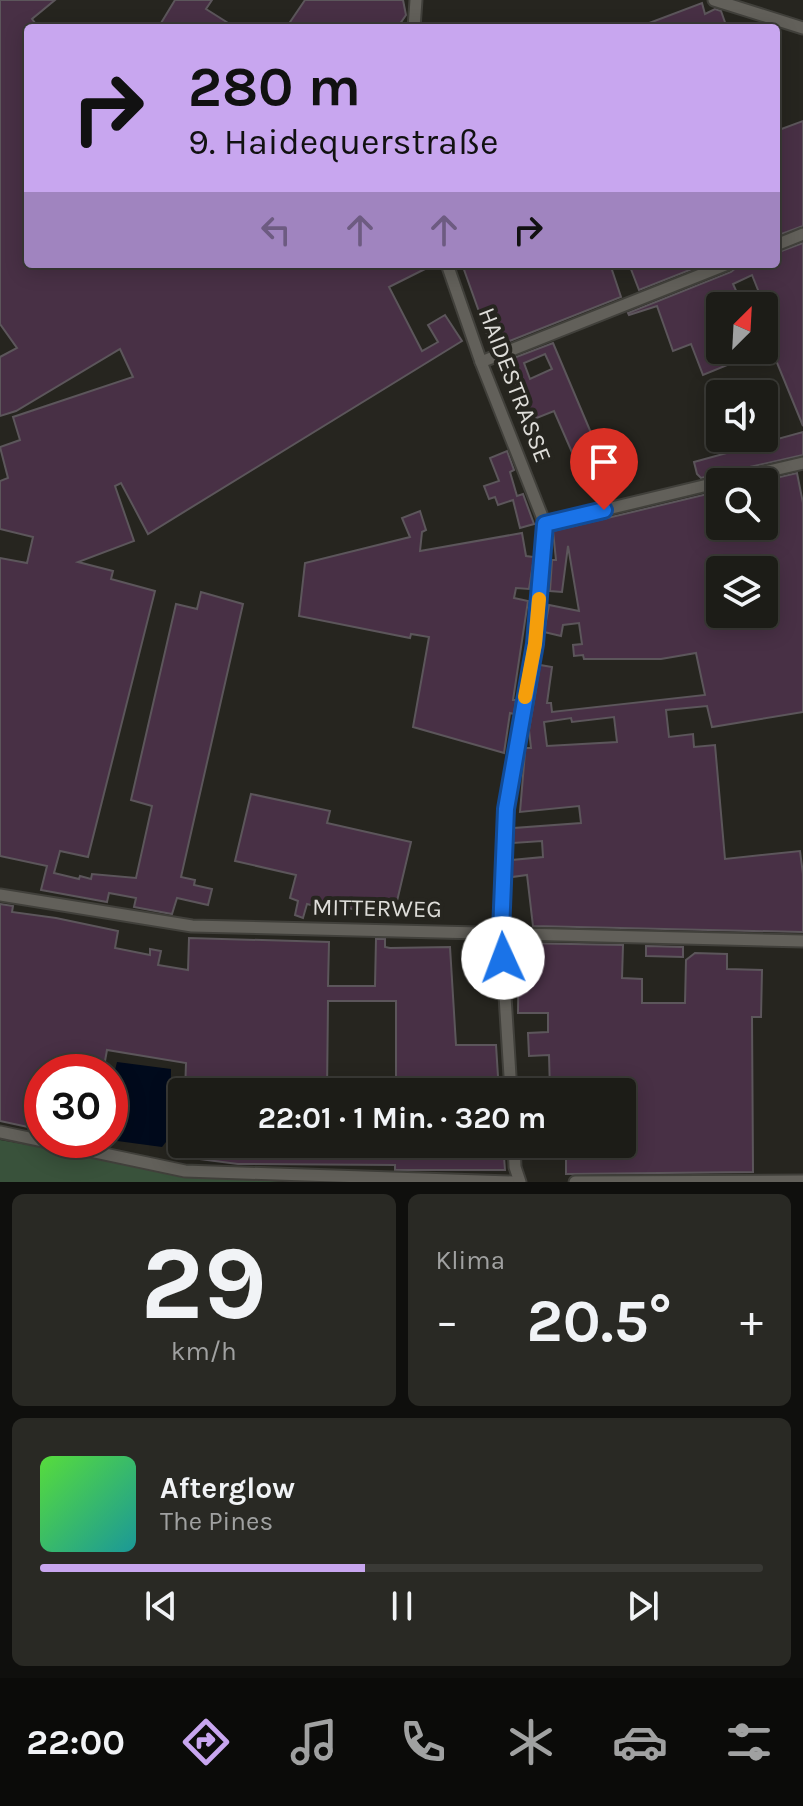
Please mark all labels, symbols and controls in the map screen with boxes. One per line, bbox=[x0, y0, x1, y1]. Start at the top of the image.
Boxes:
text: 280 m bbox=[188, 54, 361, 119]
icon: right bbox=[56, 56, 160, 160]
text: 9. Haidequerstraße bbox=[188, 121, 498, 163]
icon: left bbox=[254, 208, 298, 252]
icon: ahead bbox=[338, 208, 382, 252]
icon: ahead bbox=[422, 208, 466, 252]
icon: right bbox=[506, 208, 550, 252]
north arrow bbox=[706, 292, 778, 364]
map controls bbox=[706, 292, 778, 628]
street label: HAIDESTRASSE bbox=[473, 304, 557, 466]
button: sound bbox=[706, 380, 778, 452]
pin bbox=[570, 428, 638, 510]
icon: arrive bbox=[582, 440, 626, 484]
button: search bbox=[706, 468, 778, 540]
button: layers bbox=[706, 556, 778, 628]
street label: MITTERWEG bbox=[312, 893, 442, 923]
position arrow bbox=[461, 916, 545, 1000]
speed limit sign: 30 bbox=[24, 1054, 128, 1158]
text: 22:01 · 1 Min. · 320 m bbox=[258, 1100, 546, 1136]
text: 29 bbox=[141, 1223, 267, 1344]
text: Klima bbox=[436, 1245, 505, 1276]
text: 20.5° bbox=[527, 1286, 672, 1356]
text: − bbox=[436, 1296, 459, 1347]
text: + bbox=[740, 1296, 763, 1347]
text: km/h bbox=[171, 1336, 237, 1367]
text: Afterglow bbox=[160, 1470, 295, 1506]
text: The Pines bbox=[160, 1506, 273, 1537]
icon: previous bbox=[139, 1584, 183, 1628]
icon: pause bbox=[380, 1584, 424, 1628]
icon: next bbox=[621, 1584, 665, 1628]
icon: directions bbox=[178, 1714, 234, 1770]
icon: music bbox=[286, 1714, 342, 1770]
icon: phone bbox=[395, 1714, 451, 1770]
icon: climate bbox=[503, 1714, 559, 1770]
icon: car bbox=[612, 1714, 668, 1770]
icon: filters bbox=[721, 1714, 777, 1770]
text: 22:00 bbox=[26, 1721, 125, 1763]

